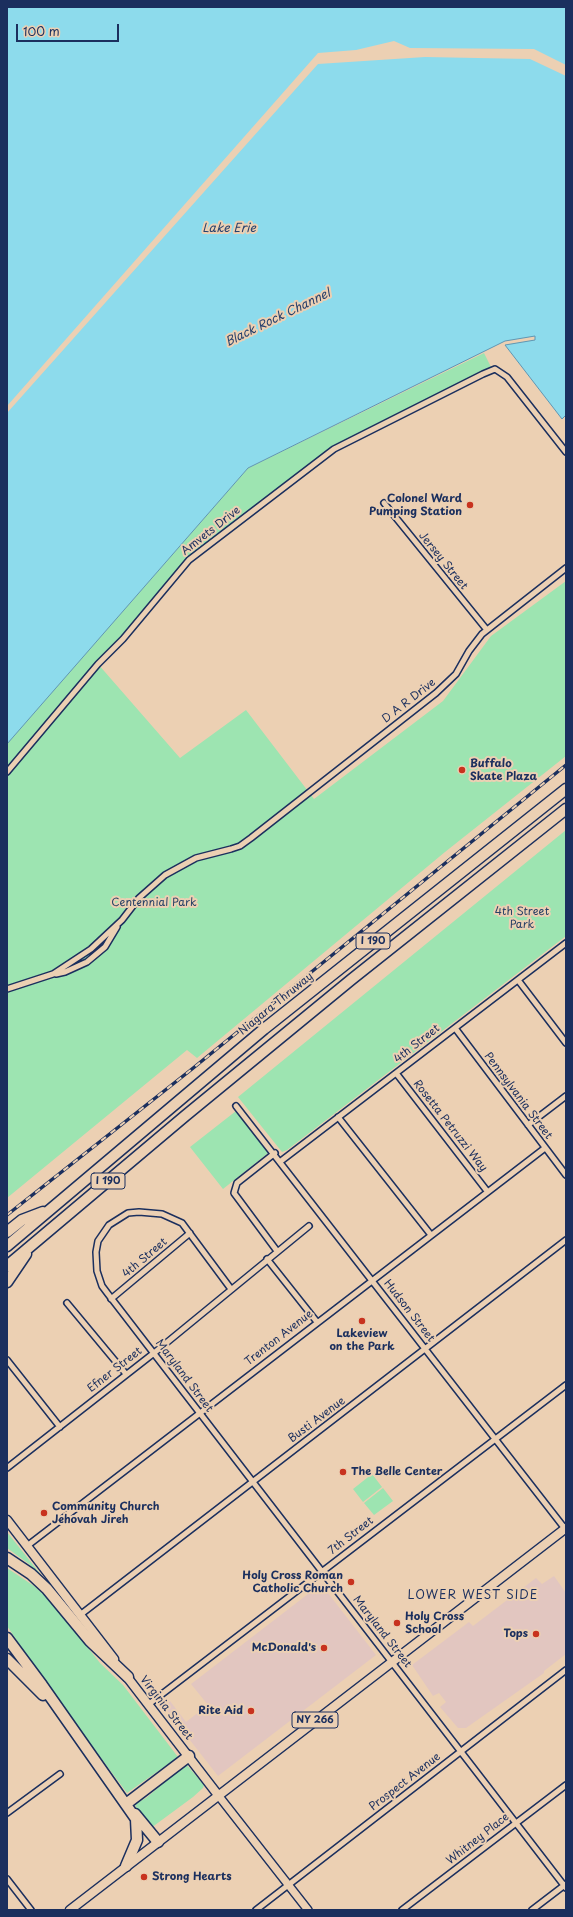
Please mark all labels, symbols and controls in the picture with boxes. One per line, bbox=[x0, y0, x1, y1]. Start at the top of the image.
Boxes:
scale bar bbox=[18, 16, 121, 42]
text: 100 m bbox=[23, 22, 60, 40]
water label: Lake Erie bbox=[202, 222, 256, 236]
water label: Black Rock Channel bbox=[223, 286, 333, 350]
place label: Colonel Ward Pumping Station bbox=[369, 492, 462, 518]
marker: Colonel Ward Pumping Station bbox=[465, 500, 475, 510]
street label: Amvets Drive bbox=[179, 504, 243, 558]
street label: Jersey Street bbox=[416, 529, 470, 593]
street label: D A R Drive bbox=[380, 676, 438, 726]
place label: Buffalo Skate Plaza bbox=[470, 757, 537, 783]
marker: Buffalo Skate Plaza bbox=[457, 765, 467, 775]
park label: Centennial Park bbox=[111, 896, 197, 910]
park label: 4th Street Park bbox=[495, 905, 549, 931]
road number: I 190 bbox=[356, 933, 390, 949]
street label: Niagara Thruway bbox=[236, 970, 316, 1038]
street label: 4th Street bbox=[391, 1022, 443, 1066]
street label: Pennsylvania Street bbox=[481, 1050, 555, 1142]
street label: Rosetta Petruzzi Way bbox=[410, 1078, 490, 1174]
road number: I 190 bbox=[91, 1173, 125, 1189]
street label: 4th Street bbox=[120, 1235, 170, 1281]
street label: Hudson Street bbox=[381, 1277, 437, 1345]
street label: Trenton Avenue bbox=[242, 1307, 316, 1369]
marker: Lakeview on the Park bbox=[357, 1316, 367, 1326]
place label: Lakeview on the Park bbox=[329, 1327, 395, 1353]
street label: Maryland Street bbox=[152, 1337, 216, 1415]
street label: Efner Street bbox=[85, 1345, 145, 1395]
street label: Busti Avenue bbox=[286, 1394, 348, 1446]
place label: The Belle Center bbox=[351, 1465, 443, 1479]
marker: The Belle Center bbox=[338, 1467, 348, 1477]
place label: Community Church Jehovah Jireh bbox=[52, 1500, 160, 1526]
marker: Community Church Jehovah Jireh bbox=[39, 1508, 49, 1518]
street label: 7th Street bbox=[326, 1514, 376, 1558]
place label: Holy Cross Roman Catholic Church bbox=[242, 1569, 343, 1595]
marker: Holy Cross Roman Catholic Church bbox=[346, 1577, 356, 1587]
district label: LOWER WEST SIDE bbox=[408, 1589, 538, 1603]
street label: Maryland Street bbox=[350, 1593, 414, 1671]
place label: Holy Cross School bbox=[405, 1610, 464, 1636]
marker: Holy Cross School bbox=[392, 1618, 402, 1628]
place label: Tops bbox=[503, 1627, 528, 1641]
marker: Tops bbox=[531, 1629, 541, 1639]
place label: McDonald's bbox=[252, 1641, 316, 1655]
marker: McDonald's bbox=[319, 1643, 329, 1653]
street label: Virginia Street bbox=[137, 1673, 195, 1743]
place label: Rite Aid bbox=[198, 1704, 243, 1718]
marker: Rite Aid bbox=[246, 1706, 256, 1716]
road number: NY 266 bbox=[292, 1712, 338, 1728]
street label: Prospect Avenue bbox=[367, 1750, 443, 1814]
street label: Whitney Place bbox=[444, 1811, 512, 1867]
place label: Strong Hearts bbox=[152, 1870, 232, 1884]
marker: Strong Hearts bbox=[139, 1872, 149, 1882]

